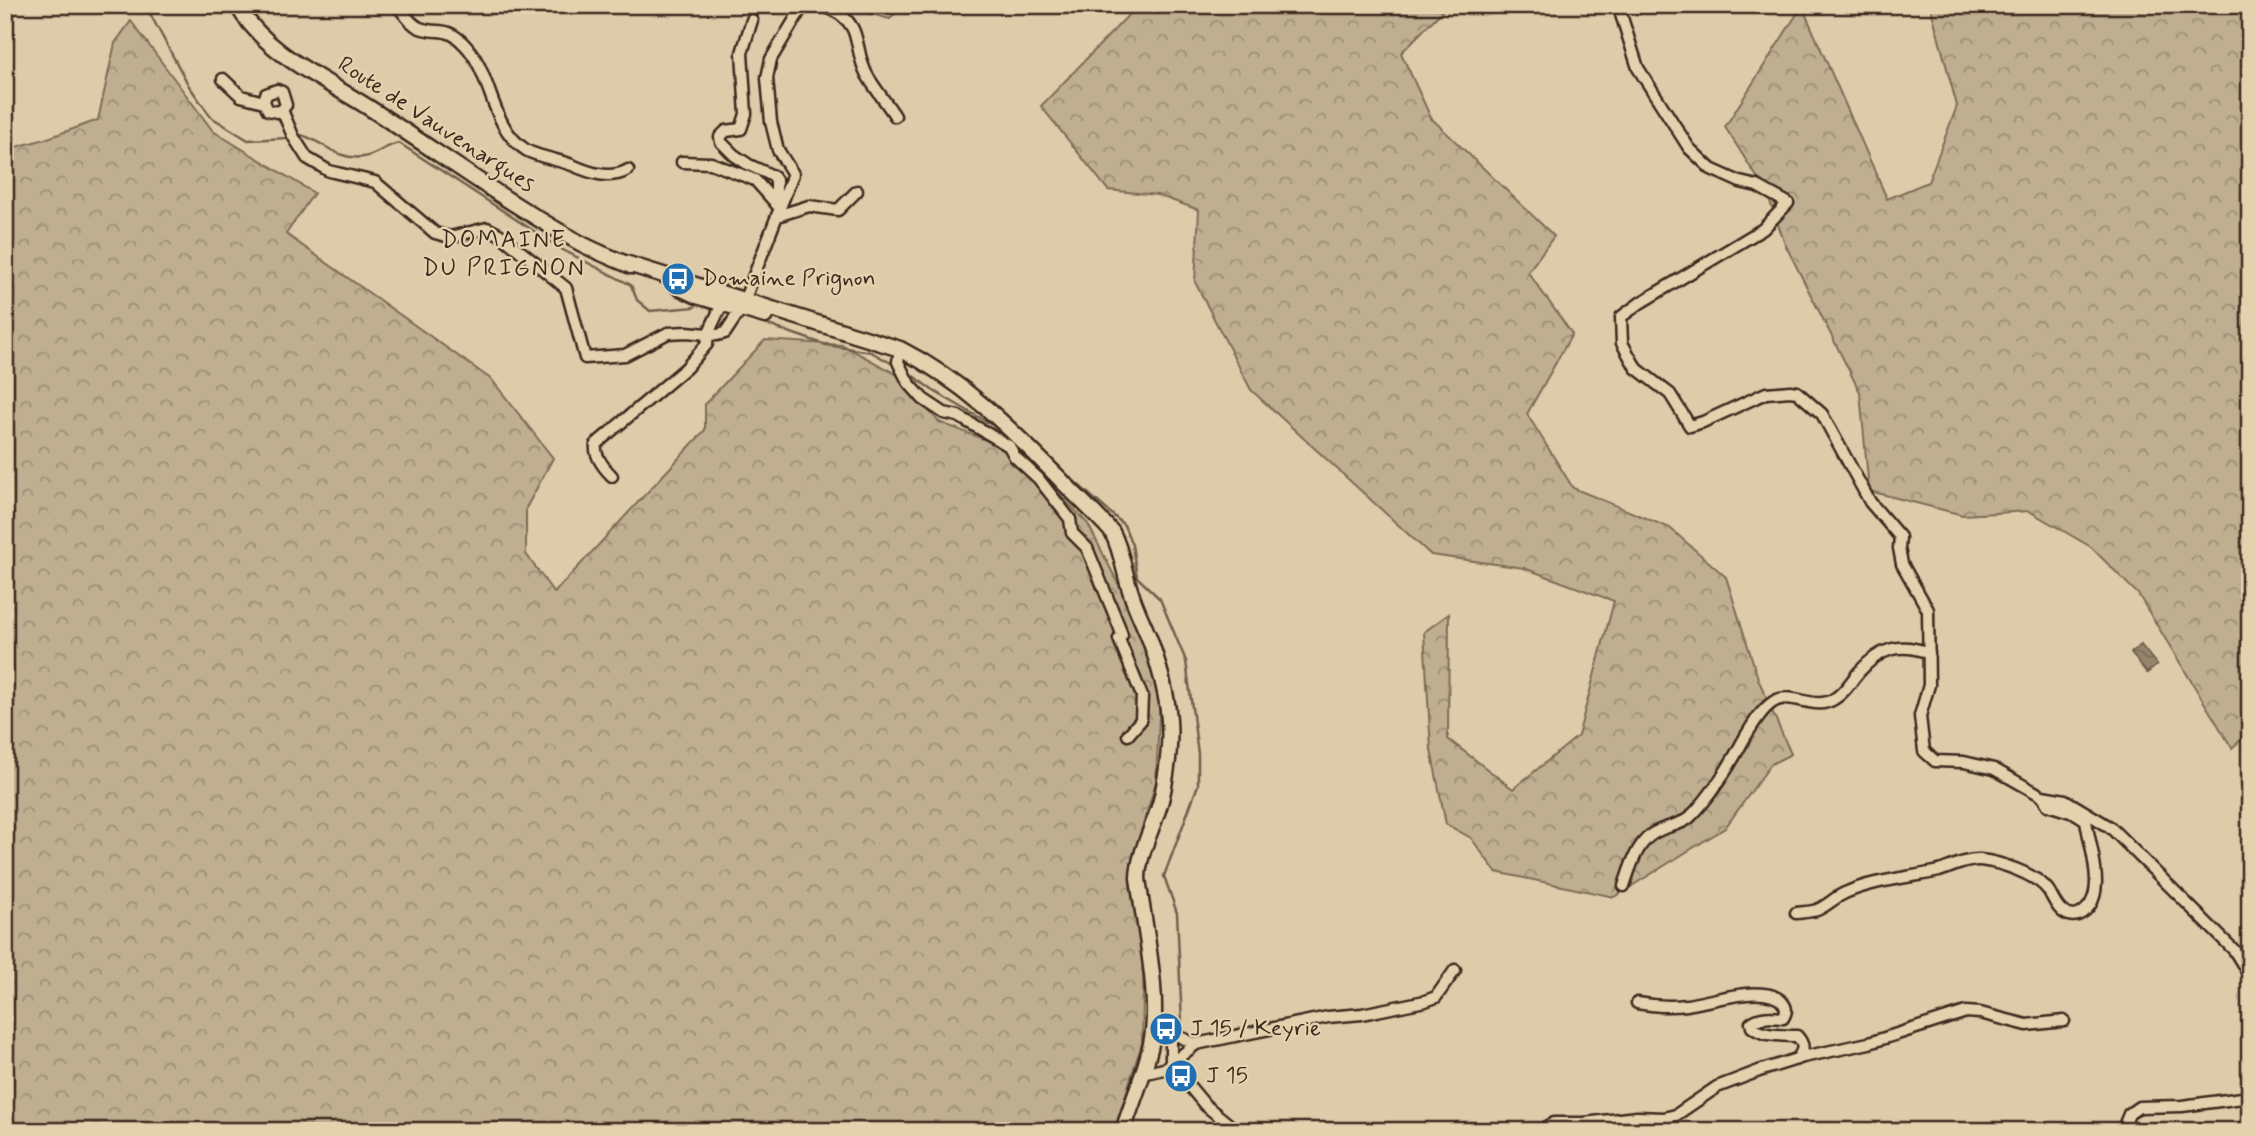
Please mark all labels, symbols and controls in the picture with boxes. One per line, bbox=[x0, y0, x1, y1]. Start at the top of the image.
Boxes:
street label: Route de Vauvenargues bbox=[331, 50, 540, 202]
district label: DOMAINE DU PRIGNON bbox=[422, 225, 586, 284]
bus stop icon: Domaine Prignon bbox=[659, 260, 697, 298]
place label: Domaine Prignon bbox=[702, 264, 876, 296]
bus stop icon: J 15 / Keyrie bbox=[1147, 1010, 1185, 1048]
place label: J 15 / Keyrie bbox=[1190, 1014, 1321, 1044]
bus stop icon: J 15 bbox=[1162, 1057, 1200, 1095]
place label: J 15 bbox=[1206, 1061, 1248, 1091]

